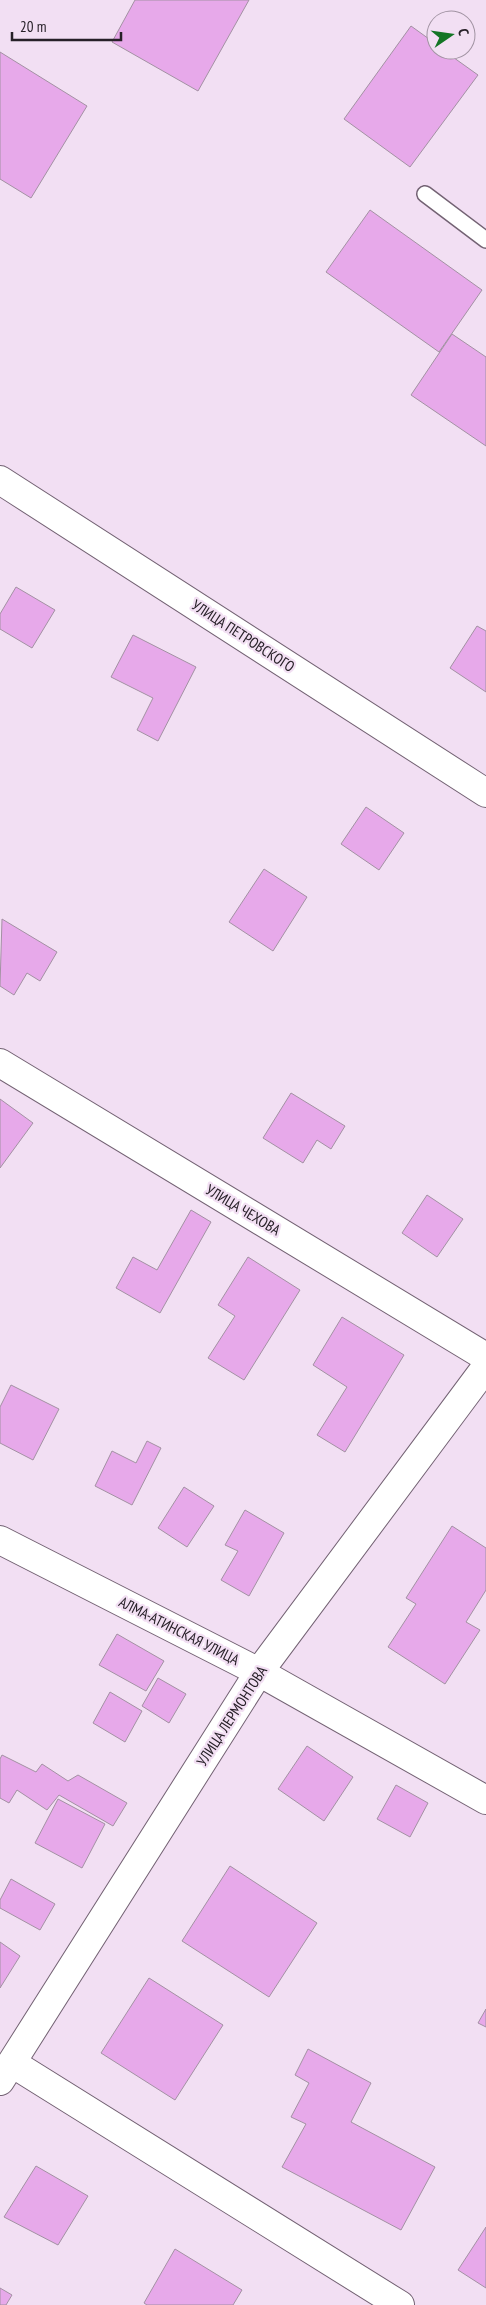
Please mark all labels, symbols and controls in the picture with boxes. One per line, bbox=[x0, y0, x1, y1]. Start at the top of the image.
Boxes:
scale bar bbox=[12, 10, 121, 42]
north arrow bbox=[426, 10, 476, 60]
text: 20 m bbox=[20, 17, 46, 36]
text: С bbox=[454, 27, 473, 38]
street label: УЛИЦА ПЕТРОВСКОГО bbox=[188, 595, 298, 676]
street label: УЛИЦА ЧЕХОВА bbox=[203, 1180, 285, 1240]
street label: АЛМА-АТИНСКАЯ УЛИЦА bbox=[116, 1592, 243, 1670]
street label: УЛИЦА ЛЕРМОНТОВА bbox=[192, 1661, 271, 1769]

